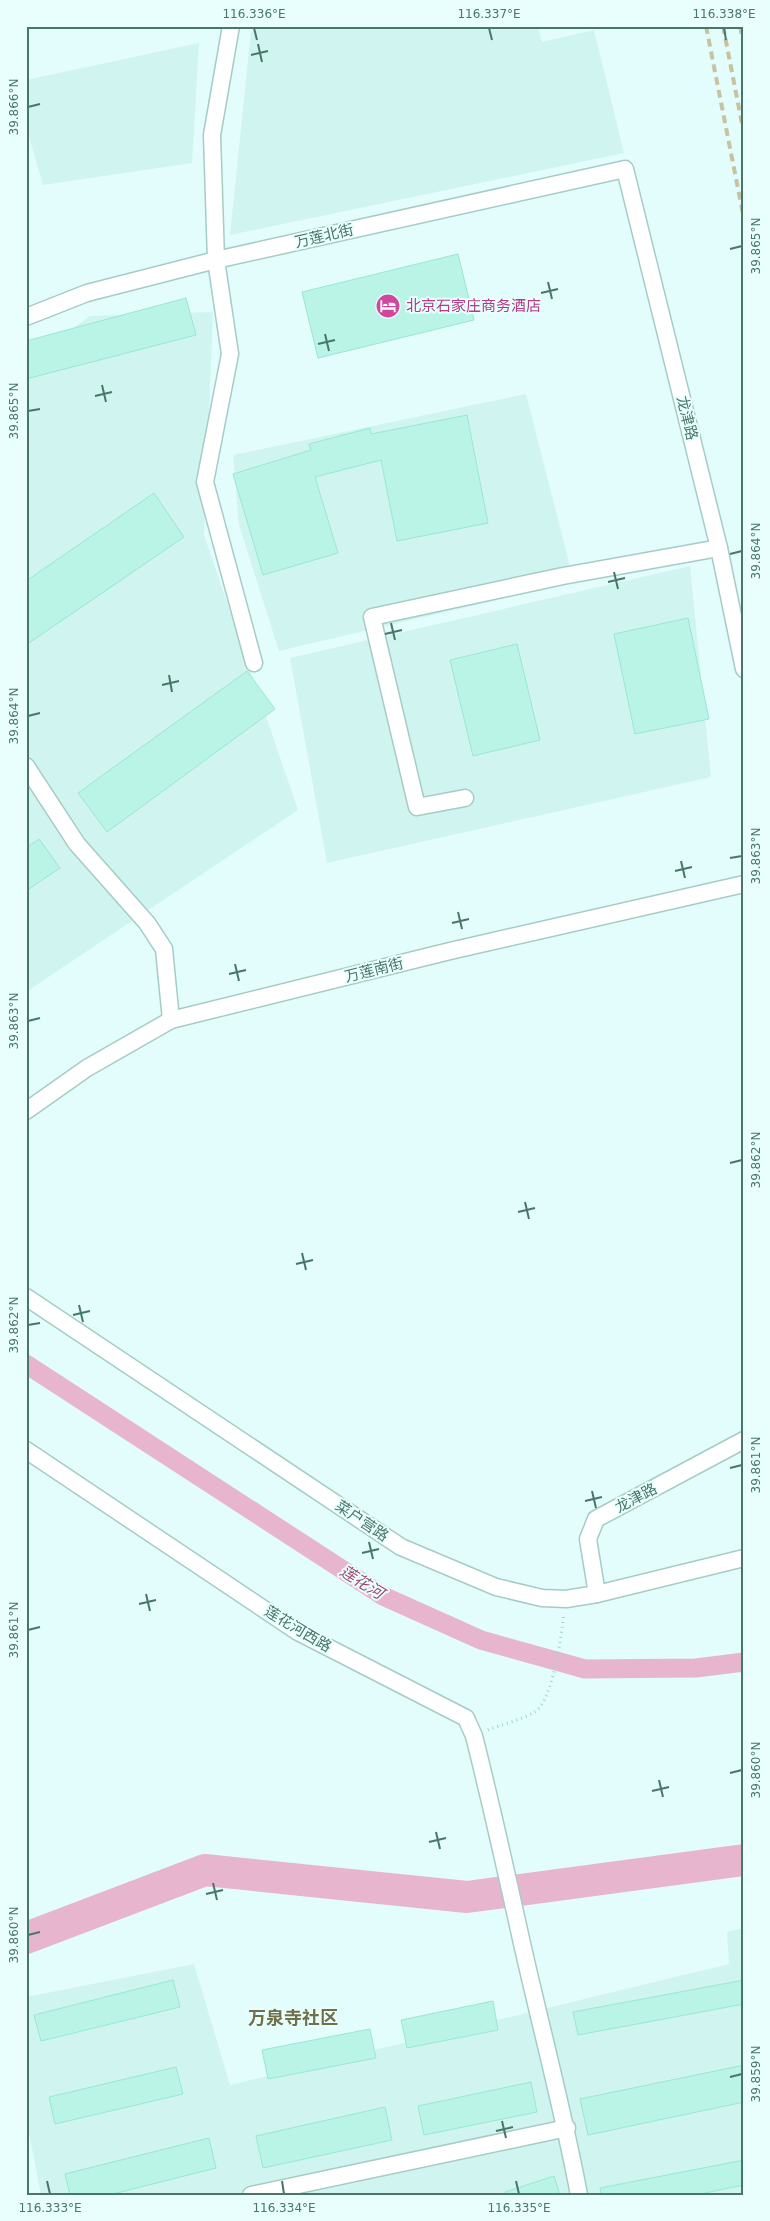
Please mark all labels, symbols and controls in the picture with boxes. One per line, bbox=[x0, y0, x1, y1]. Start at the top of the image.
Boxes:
text: 116.336°E bbox=[222, 7, 286, 21]
text: 116.337°E bbox=[457, 7, 521, 21]
text: 116.338°E bbox=[692, 7, 756, 21]
text: 39.866°N bbox=[7, 79, 21, 135]
text: 39.865°N bbox=[749, 218, 763, 274]
street label: 万莲北街 bbox=[293, 220, 355, 252]
hotel icon: 北京石家庄商务酒店 bbox=[375, 293, 401, 319]
place label: 北京石家庄商务酒店 bbox=[406, 297, 541, 315]
text: 39.865°N bbox=[7, 383, 21, 439]
street label: 龙津路 bbox=[673, 394, 701, 442]
text: 39.864°N bbox=[749, 523, 763, 579]
text: 39.864°N bbox=[7, 688, 21, 744]
text: 39.863°N bbox=[749, 828, 763, 884]
street label: 万莲南街 bbox=[343, 954, 405, 986]
text: 39.863°N bbox=[7, 993, 21, 1049]
text: 39.862°N bbox=[749, 1132, 763, 1188]
text: 39.862°N bbox=[7, 1297, 21, 1353]
text: 39.861°N bbox=[749, 1437, 763, 1493]
street label: 龙津路 bbox=[612, 1479, 660, 1517]
street label: 菜户营路 bbox=[332, 1497, 392, 1545]
water label: 莲花河 bbox=[337, 1561, 390, 1604]
text: 39.861°N bbox=[7, 1602, 21, 1658]
street label: 莲花河西路 bbox=[261, 1602, 335, 1656]
text: 39.860°N bbox=[749, 1742, 763, 1798]
text: 39.860°N bbox=[7, 1907, 21, 1963]
district label: 万泉寺社区 bbox=[248, 2007, 338, 2028]
text: 39.859°N bbox=[749, 2046, 763, 2102]
text: 116.333°E bbox=[18, 2201, 82, 2215]
text: 116.334°E bbox=[252, 2201, 316, 2215]
text: 116.335°E bbox=[487, 2201, 551, 2215]

